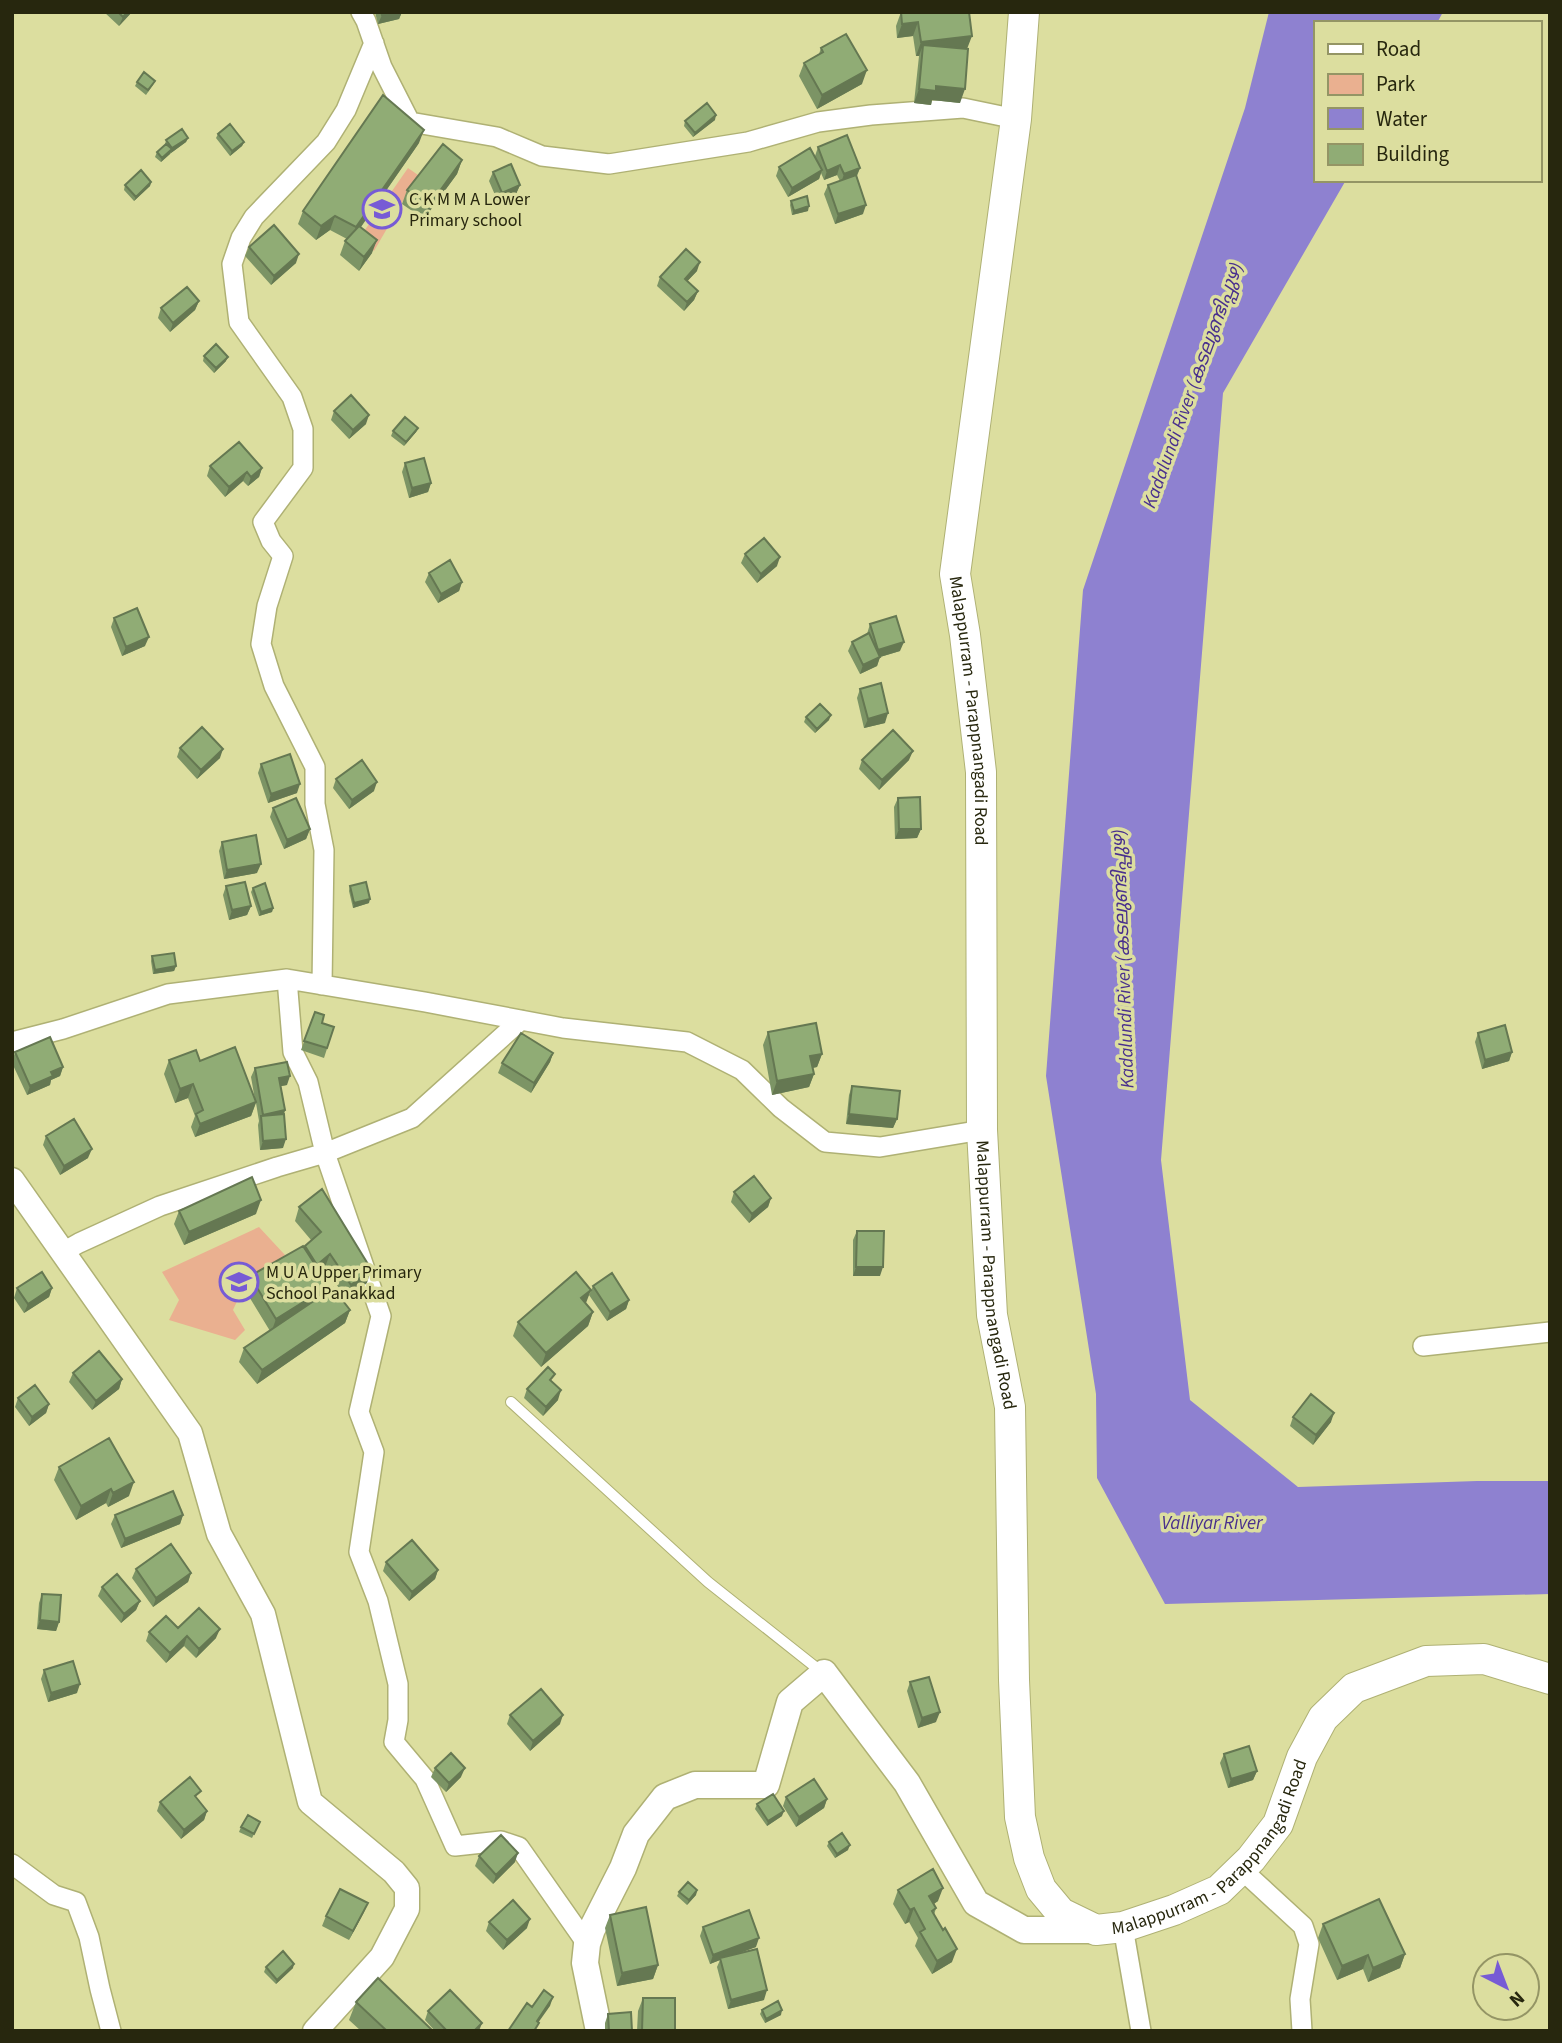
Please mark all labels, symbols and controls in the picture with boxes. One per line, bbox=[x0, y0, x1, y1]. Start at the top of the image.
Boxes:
legend bbox=[1314, 21, 1541, 182]
text: Road bbox=[1376, 34, 1421, 64]
text: Park bbox=[1376, 69, 1416, 99]
text: Water bbox=[1376, 104, 1428, 134]
text: Building bbox=[1376, 139, 1450, 169]
place label: C K M M A Lower Primary school bbox=[409, 187, 531, 233]
school or university icon: C K M M A Lower Primary school bbox=[361, 188, 403, 230]
water label: Kadalundi River (കടലുണ്ടിപ്പുഴ) bbox=[1136, 259, 1250, 512]
street label: Malappurram - Parappnangadi Road bbox=[942, 574, 993, 846]
water label: Kadalundi River (കടലുണ്ടിപ്പുഴ) bbox=[1105, 829, 1142, 1089]
street label: Malappurram - Parappnangadi Road bbox=[970, 1140, 1022, 1412]
place label: M U A Upper Primary School Panakkad bbox=[266, 1260, 422, 1306]
school or university icon: M U A Upper Primary School Panakkad bbox=[218, 1261, 260, 1303]
water label: Valliyar River bbox=[1161, 1510, 1264, 1537]
street label: Malappurram - Parappnangadi Road bbox=[1110, 1756, 1313, 1941]
north arrow bbox=[1471, 1952, 1541, 2022]
text: N bbox=[1503, 1984, 1530, 2013]

